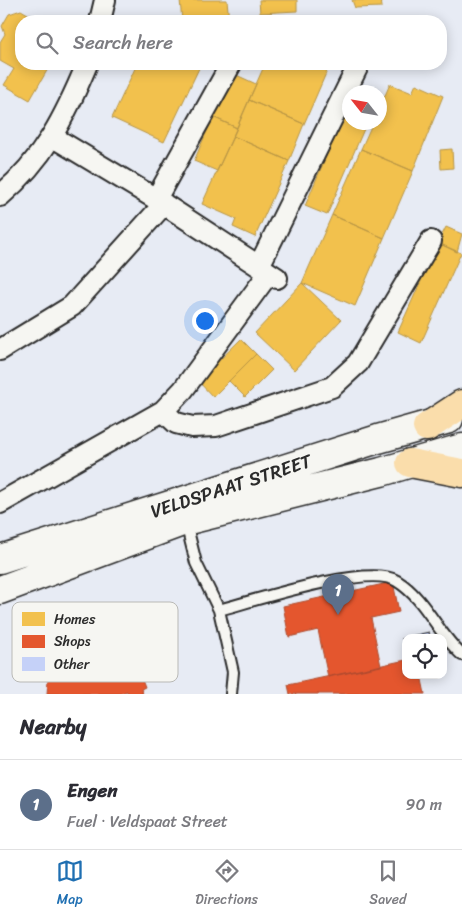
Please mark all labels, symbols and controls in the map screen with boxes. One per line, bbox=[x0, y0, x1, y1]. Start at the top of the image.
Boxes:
search box bbox=[15, 15, 447, 70]
text: Search here bbox=[73, 26, 173, 59]
icon: search bbox=[33, 29, 61, 57]
north arrow bbox=[342, 85, 387, 130]
your location bbox=[192, 308, 218, 334]
street label: VELDSPAAT STREET bbox=[146, 444, 317, 528]
pin: 1 bbox=[322, 574, 354, 615]
legend bbox=[12, 602, 178, 682]
text: Homes bbox=[54, 607, 96, 632]
text: Shops bbox=[54, 629, 91, 654]
map controls bbox=[402, 634, 447, 679]
button: locate bbox=[402, 634, 447, 679]
text: Other bbox=[54, 652, 91, 677]
text: Nearby bbox=[20, 708, 86, 746]
text: Engen bbox=[67, 774, 117, 807]
text: 1 bbox=[33, 790, 39, 819]
text: 90 m bbox=[406, 790, 442, 819]
text: Fuel · Veldspaat Street bbox=[67, 807, 228, 836]
tab: Map bbox=[56, 857, 84, 912]
tab: Directions bbox=[195, 857, 258, 912]
tab: Saved bbox=[369, 857, 406, 912]

